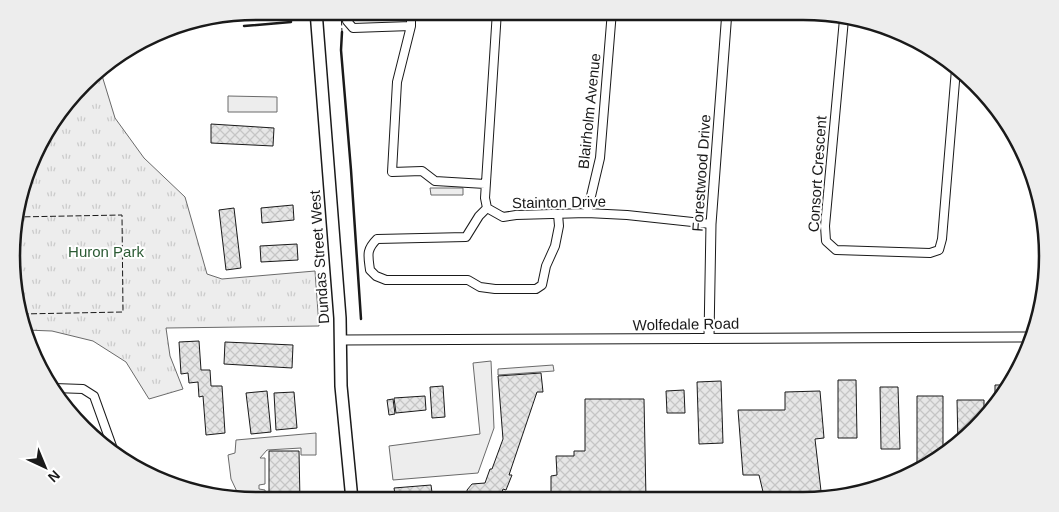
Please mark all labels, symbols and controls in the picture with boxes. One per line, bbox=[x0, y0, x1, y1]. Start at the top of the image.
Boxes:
street label: Blairholm Avenue bbox=[574, 52, 604, 170]
street label: Forestwood Drive bbox=[688, 114, 714, 232]
street label: Consort Crescent bbox=[804, 114, 830, 233]
street label: Dundas Street West bbox=[306, 189, 332, 324]
street label: Stainton Drive bbox=[512, 193, 606, 211]
park label: Huron Park bbox=[68, 243, 144, 260]
street label: Wolfedale Road bbox=[633, 315, 739, 333]
north arrow bbox=[20, 442, 70, 492]
text: N bbox=[45, 467, 63, 486]

